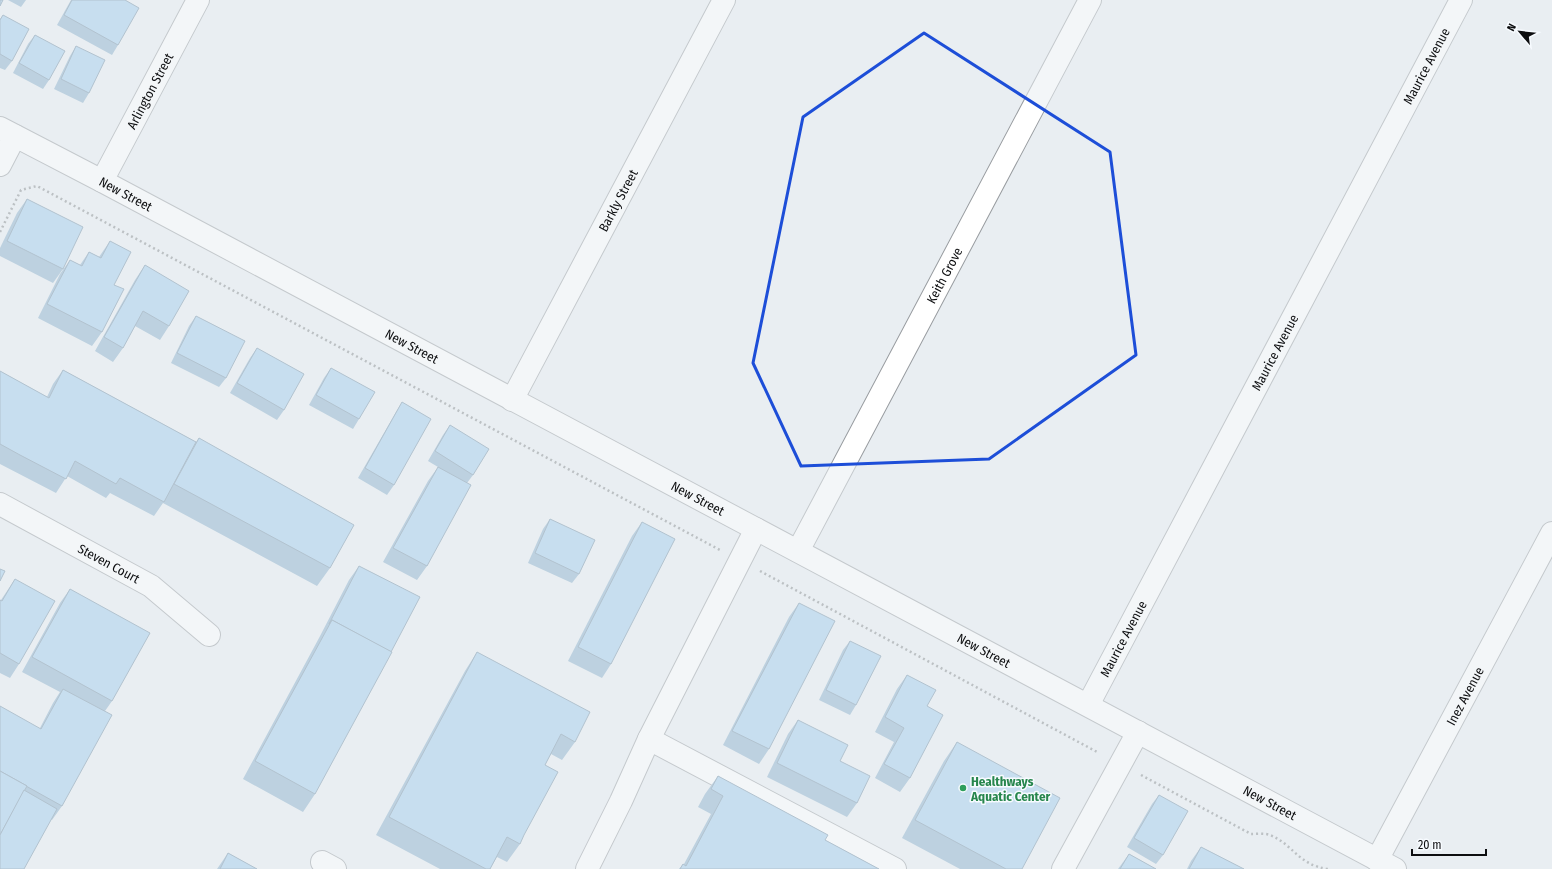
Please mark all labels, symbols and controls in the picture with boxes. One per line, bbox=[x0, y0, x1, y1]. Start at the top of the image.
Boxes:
north arrow bbox=[1500, 12, 1540, 52]
text: N bbox=[1504, 22, 1519, 34]
street label: Maurice Avenue bbox=[1400, 25, 1453, 107]
street label: Arlington Street bbox=[124, 50, 177, 132]
street label: Barkly Street bbox=[596, 166, 641, 234]
street label: New Street bbox=[97, 174, 155, 215]
street label: Keith Grove bbox=[924, 245, 965, 306]
street label: Maurice Avenue bbox=[1249, 312, 1301, 393]
street label: New Street bbox=[383, 326, 441, 367]
street label: New Street bbox=[669, 478, 727, 519]
street label: Steven Court bbox=[75, 541, 143, 587]
street label: Maurice Avenue bbox=[1097, 598, 1150, 680]
street label: New Street bbox=[955, 630, 1013, 671]
street label: Inez Avenue bbox=[1444, 665, 1487, 728]
place label: Healthways Aquatic Center bbox=[970, 774, 1051, 804]
marker: Healthways Aquatic Center bbox=[958, 783, 968, 793]
street label: New Street bbox=[1241, 783, 1300, 824]
scale bar bbox=[1412, 831, 1486, 857]
text: 20 m bbox=[1418, 838, 1442, 852]

